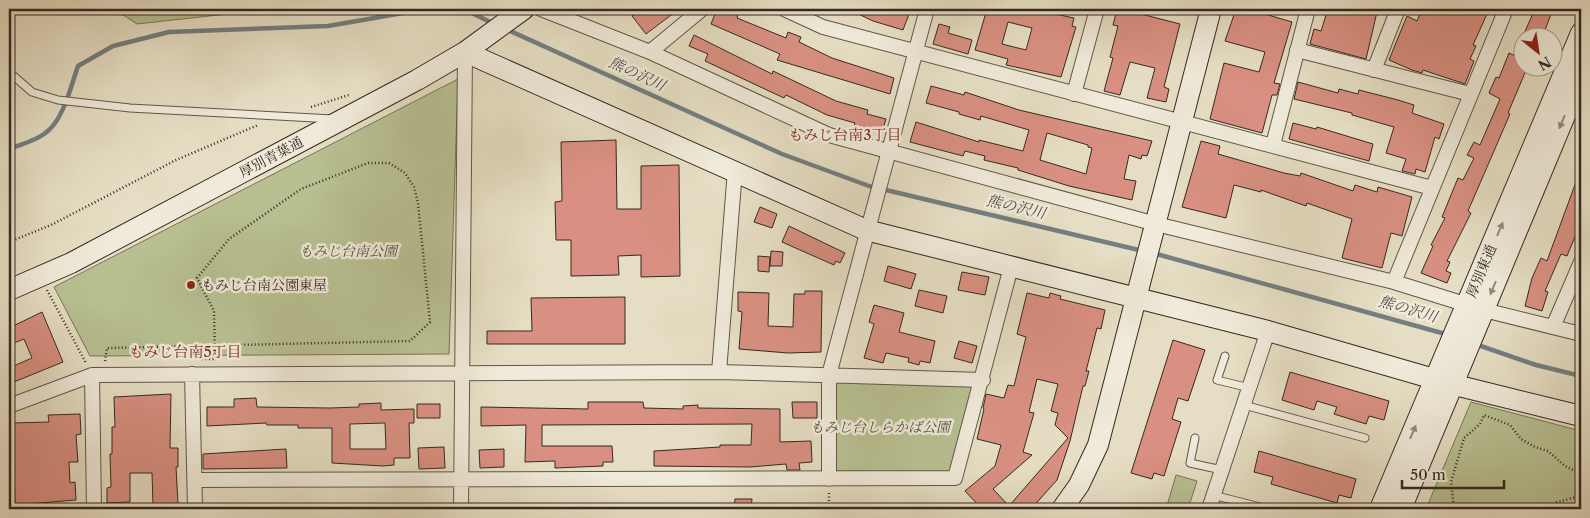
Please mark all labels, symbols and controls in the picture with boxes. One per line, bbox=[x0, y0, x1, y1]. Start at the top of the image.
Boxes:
north arrow bbox=[1512, 28, 1562, 78]
water label: 熊の沢川 bbox=[606, 52, 670, 96]
text: N bbox=[1535, 52, 1554, 74]
one-way arrow bbox=[1558, 115, 1566, 129]
district label: もみじ台南3丁目 bbox=[788, 125, 902, 144]
street label: 厚別青葉通 bbox=[236, 133, 306, 181]
water label: 熊の沢川 bbox=[985, 191, 1049, 223]
one-way arrow bbox=[1496, 221, 1504, 236]
park label: もみじ台南公園 bbox=[299, 242, 399, 260]
street label: 厚別東通 bbox=[1462, 242, 1500, 300]
place label: もみじ台南公園東屋 bbox=[201, 276, 327, 294]
marker: もみじ台南公園東屋 bbox=[185, 279, 197, 291]
one-way arrow bbox=[1489, 281, 1497, 296]
water label: 熊の沢川 bbox=[1377, 291, 1442, 326]
district label: もみじ台南5丁目 bbox=[128, 342, 242, 361]
park label: もみじ台しらかば公園 bbox=[810, 418, 952, 436]
one-way arrow bbox=[1409, 425, 1417, 439]
scale bar bbox=[1402, 458, 1505, 490]
text: 50 m bbox=[1410, 465, 1446, 484]

